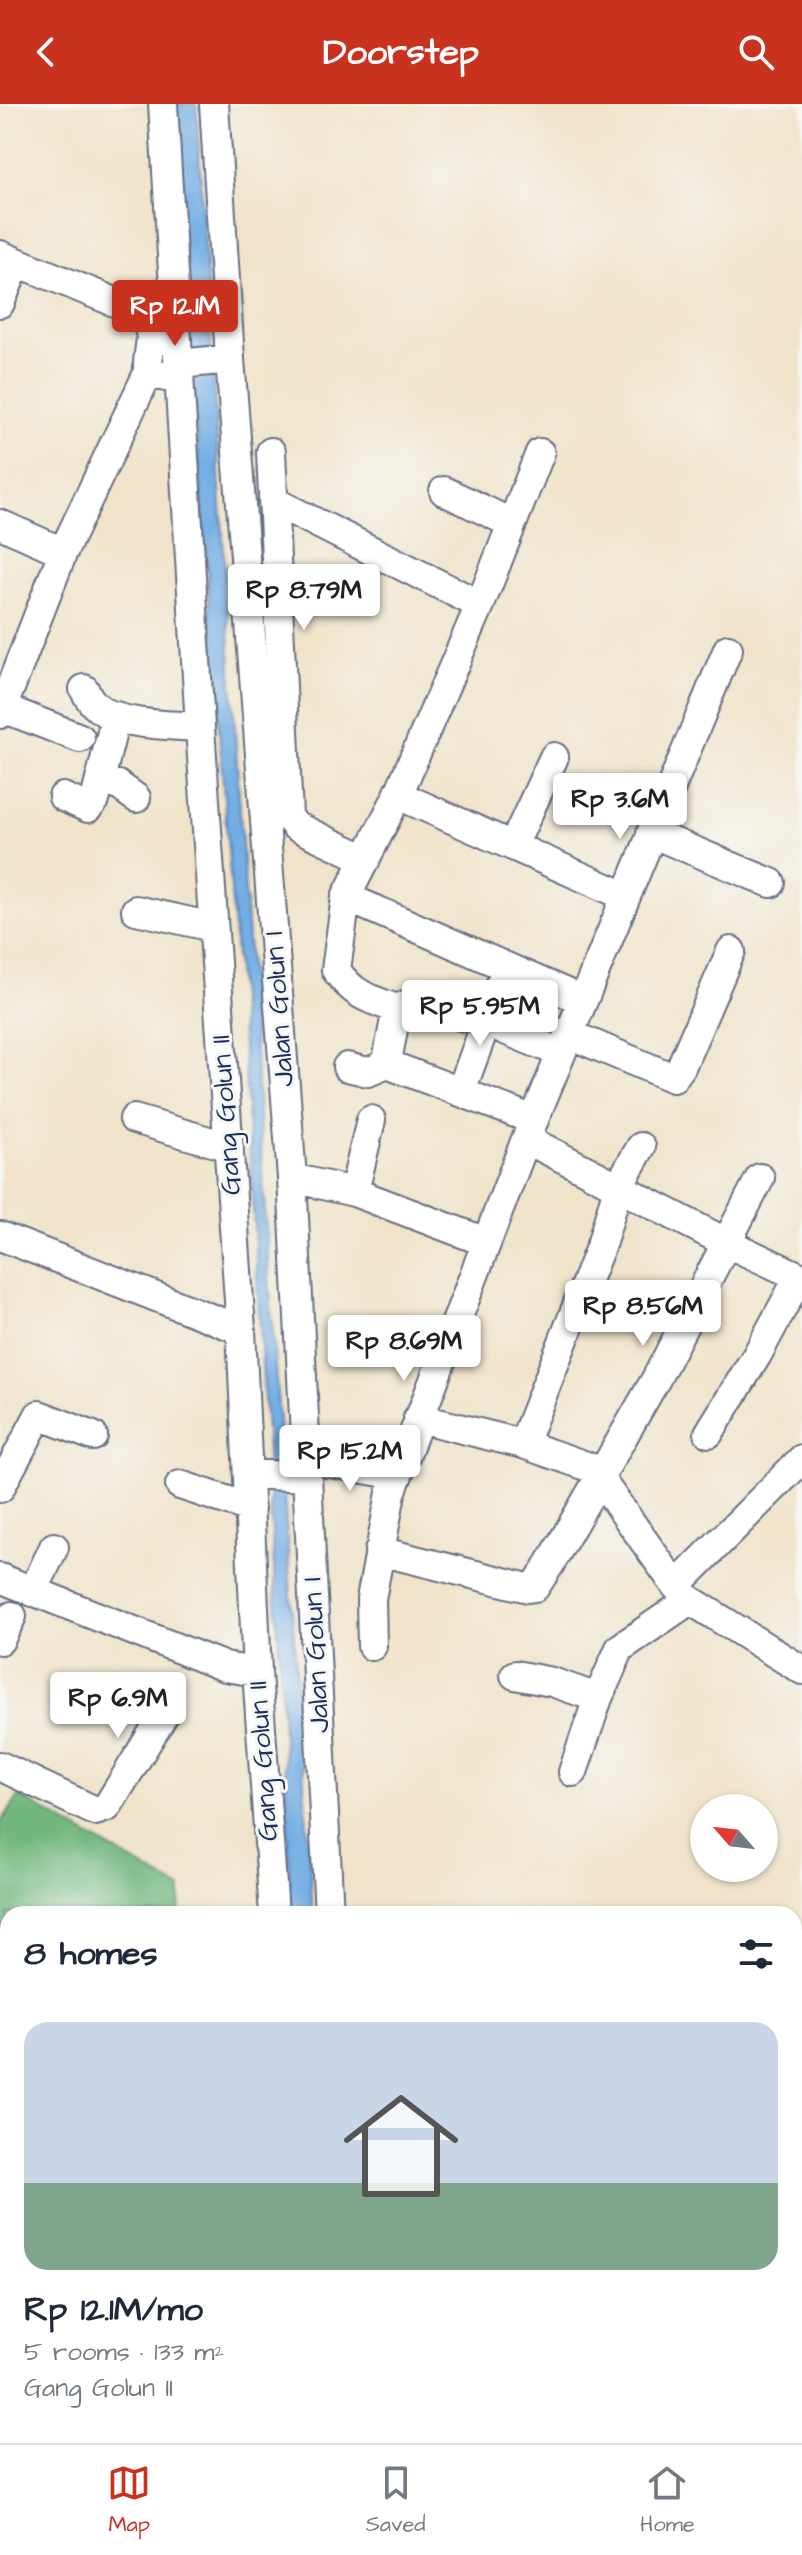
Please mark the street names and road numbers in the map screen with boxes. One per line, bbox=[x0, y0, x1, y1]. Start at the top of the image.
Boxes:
street label: Jalan Golun I bbox=[254, 930, 304, 1088]
street label: Gang Golun II bbox=[201, 1033, 252, 1197]
street label: Jalan Golun I bbox=[292, 1576, 340, 1734]
street label: Gang Golun II bbox=[238, 1679, 289, 1843]

